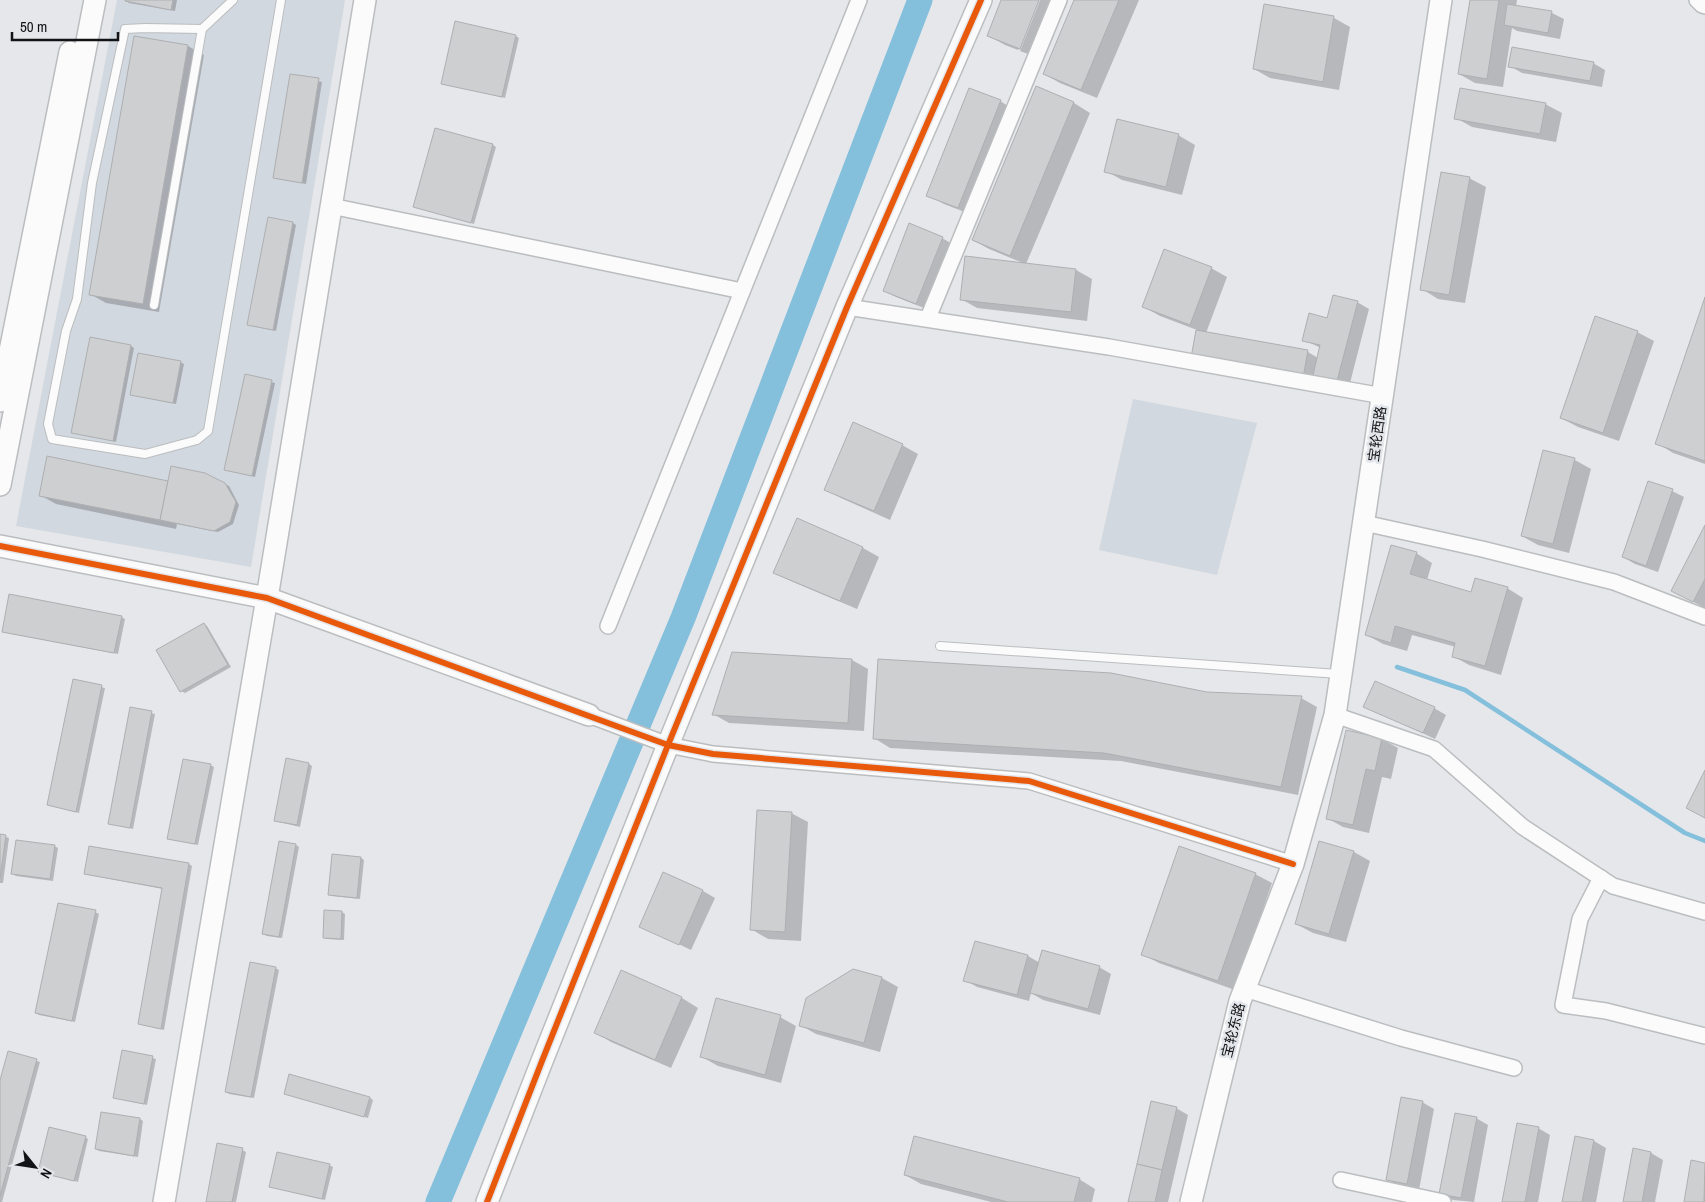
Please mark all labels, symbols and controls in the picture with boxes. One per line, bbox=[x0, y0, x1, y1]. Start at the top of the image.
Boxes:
scale bar bbox=[12, 10, 119, 42]
text: 50 m bbox=[20, 16, 47, 37]
street label: 宝轮西路 bbox=[1364, 405, 1390, 463]
street label: 宝轮东路 bbox=[1217, 1001, 1249, 1059]
north arrow bbox=[10, 1142, 60, 1192]
text: N bbox=[36, 1165, 56, 1182]

